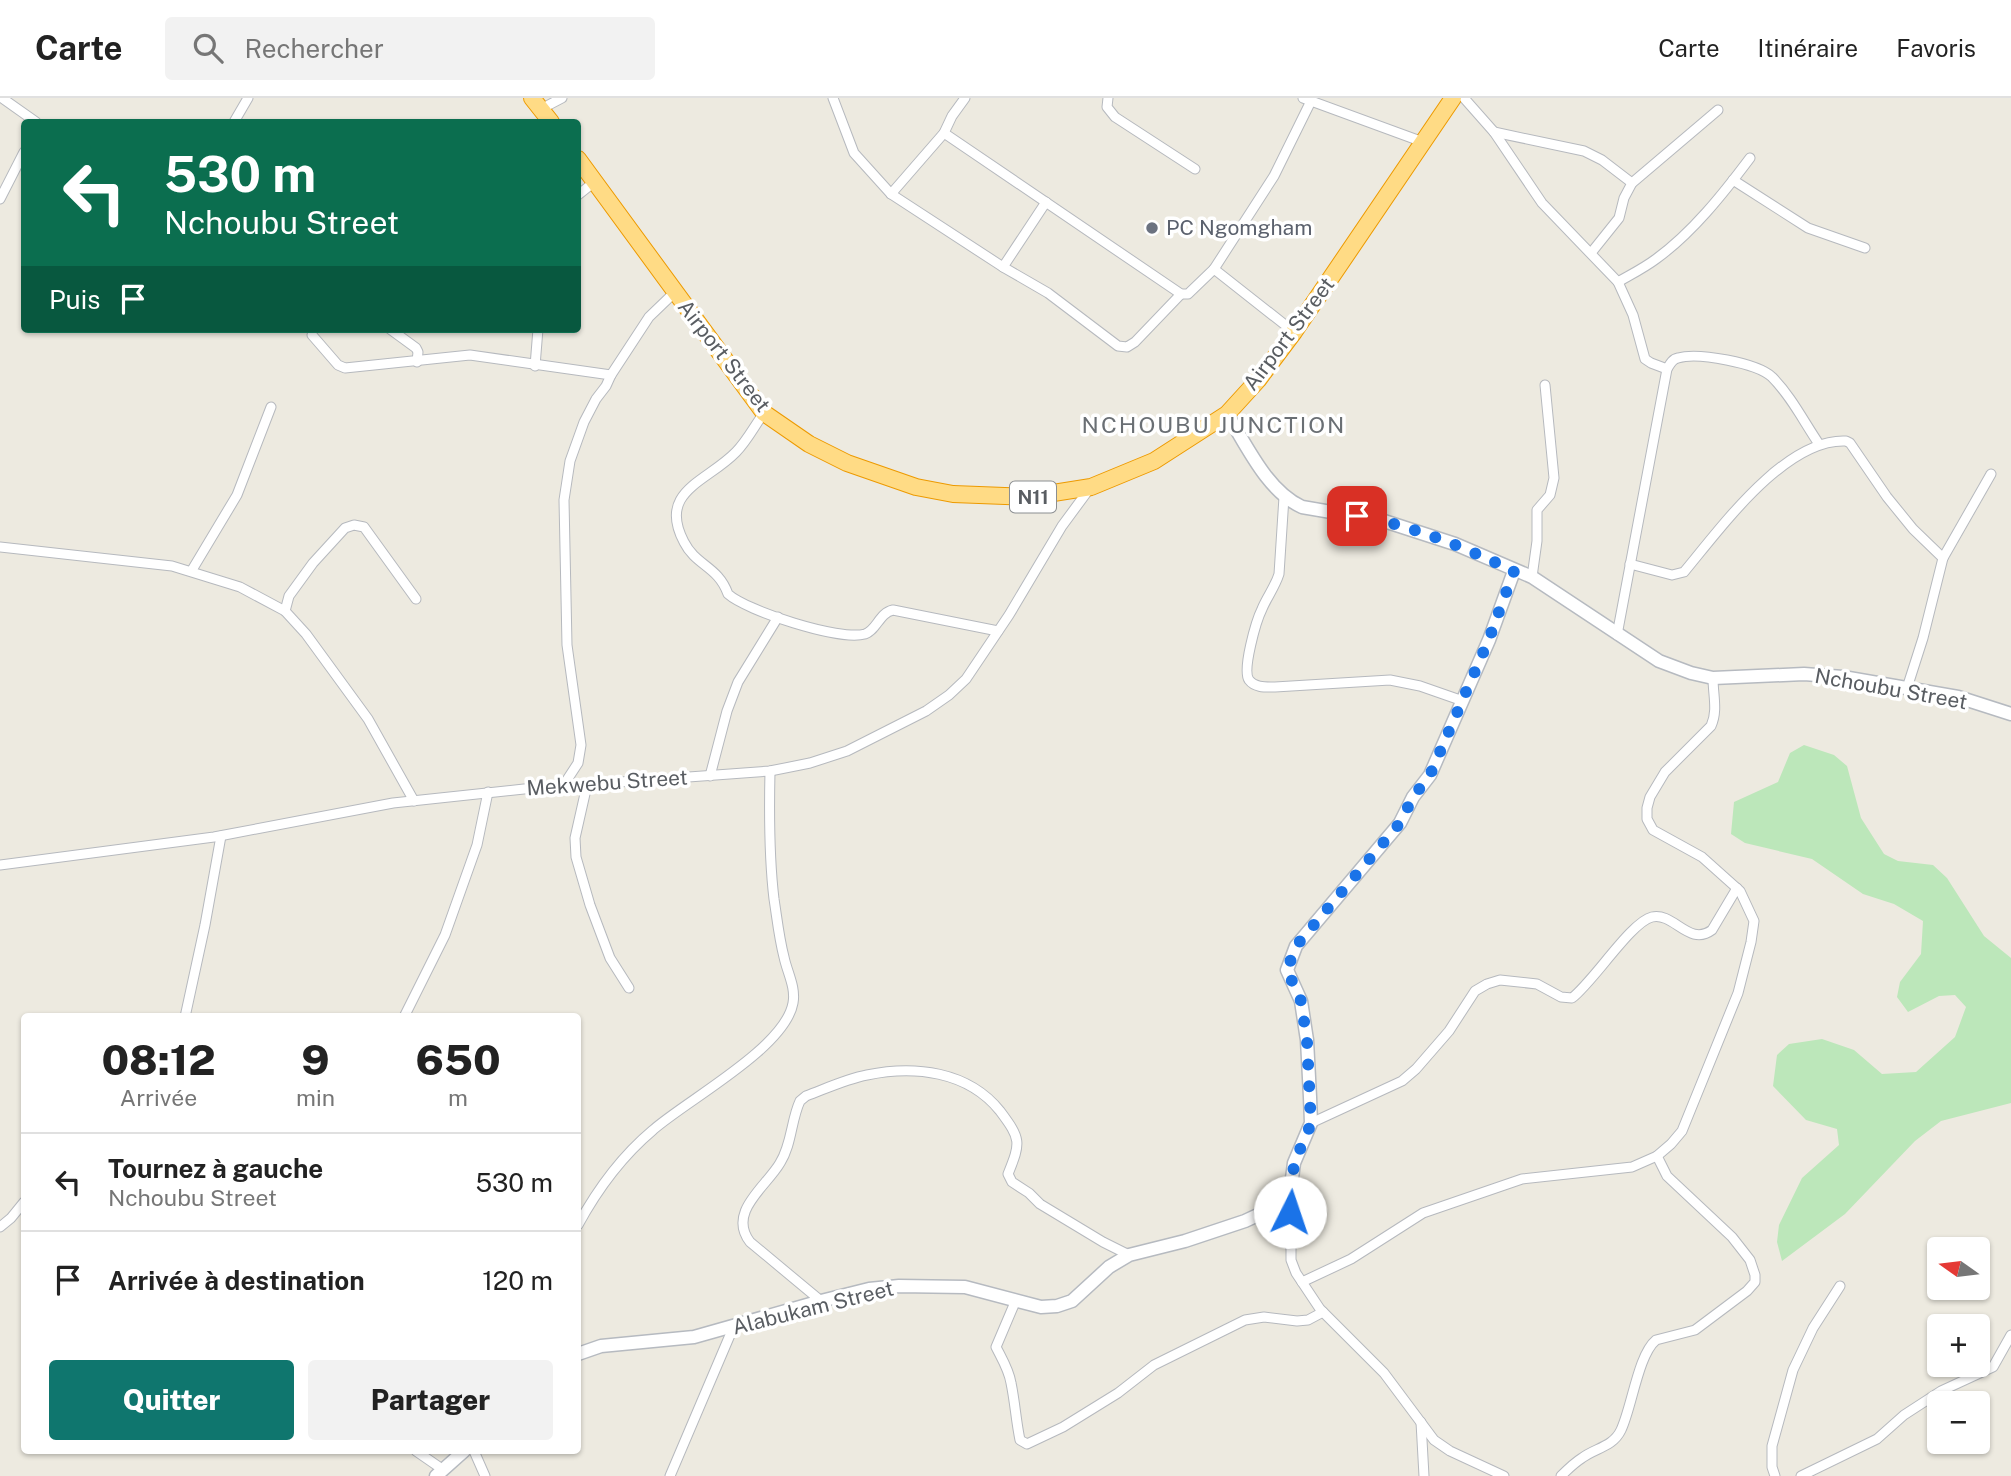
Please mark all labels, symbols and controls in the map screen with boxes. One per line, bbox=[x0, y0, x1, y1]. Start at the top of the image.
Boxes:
search box bbox=[165, 17, 655, 80]
text: Carte bbox=[35, 29, 123, 67]
icon: search bbox=[189, 29, 227, 67]
text: Rechercher bbox=[245, 33, 384, 64]
text: Carte bbox=[1658, 34, 1720, 62]
text: Itinéraire bbox=[1758, 34, 1858, 62]
text: Favoris bbox=[1896, 34, 1976, 62]
text: 530 m bbox=[164, 145, 316, 203]
icon: left bbox=[49, 147, 140, 238]
text: Nchoubu Street bbox=[164, 204, 399, 241]
place label: PC Ngomgham bbox=[1166, 215, 1312, 240]
marker: PC Ngomgham bbox=[1144, 220, 1160, 236]
street label: Airport Street bbox=[1238, 272, 1339, 395]
icon: arrive bbox=[114, 280, 152, 318]
text: Puis bbox=[49, 284, 100, 315]
street label: Airport Street bbox=[673, 295, 776, 417]
district label: NCHOUBU JUNCTION bbox=[1082, 411, 1346, 438]
road number: N11 bbox=[1010, 482, 1056, 512]
pin bbox=[1327, 486, 1387, 546]
icon: arrive bbox=[1338, 497, 1376, 535]
street label: Nchoubu Street bbox=[1813, 663, 1969, 714]
street label: Mekwebu Street bbox=[525, 764, 688, 801]
text: 08:12 bbox=[101, 1035, 216, 1084]
text: 9 bbox=[301, 1035, 330, 1084]
text: 650 bbox=[415, 1035, 501, 1084]
text: Arrivée bbox=[120, 1084, 197, 1111]
text: min bbox=[296, 1084, 335, 1111]
text: m bbox=[448, 1084, 468, 1111]
text: Tournez à gauche bbox=[108, 1153, 323, 1184]
icon: left bbox=[49, 1163, 87, 1201]
text: 530 m bbox=[475, 1167, 553, 1198]
position arrow bbox=[1253, 1175, 1327, 1249]
text: Nchoubu Street bbox=[108, 1184, 277, 1211]
north arrow bbox=[1927, 1237, 1990, 1300]
map controls bbox=[1927, 1237, 1990, 1454]
icon: arrive bbox=[49, 1261, 87, 1299]
text: Arrivée à destination bbox=[108, 1265, 365, 1296]
text: 120 m bbox=[482, 1265, 553, 1296]
street label: Alabukam Street bbox=[730, 1275, 896, 1340]
button: + bbox=[1927, 1314, 1990, 1377]
button: Quitter bbox=[49, 1360, 294, 1440]
button: Partager bbox=[308, 1360, 553, 1440]
button: − bbox=[1927, 1391, 1990, 1454]

